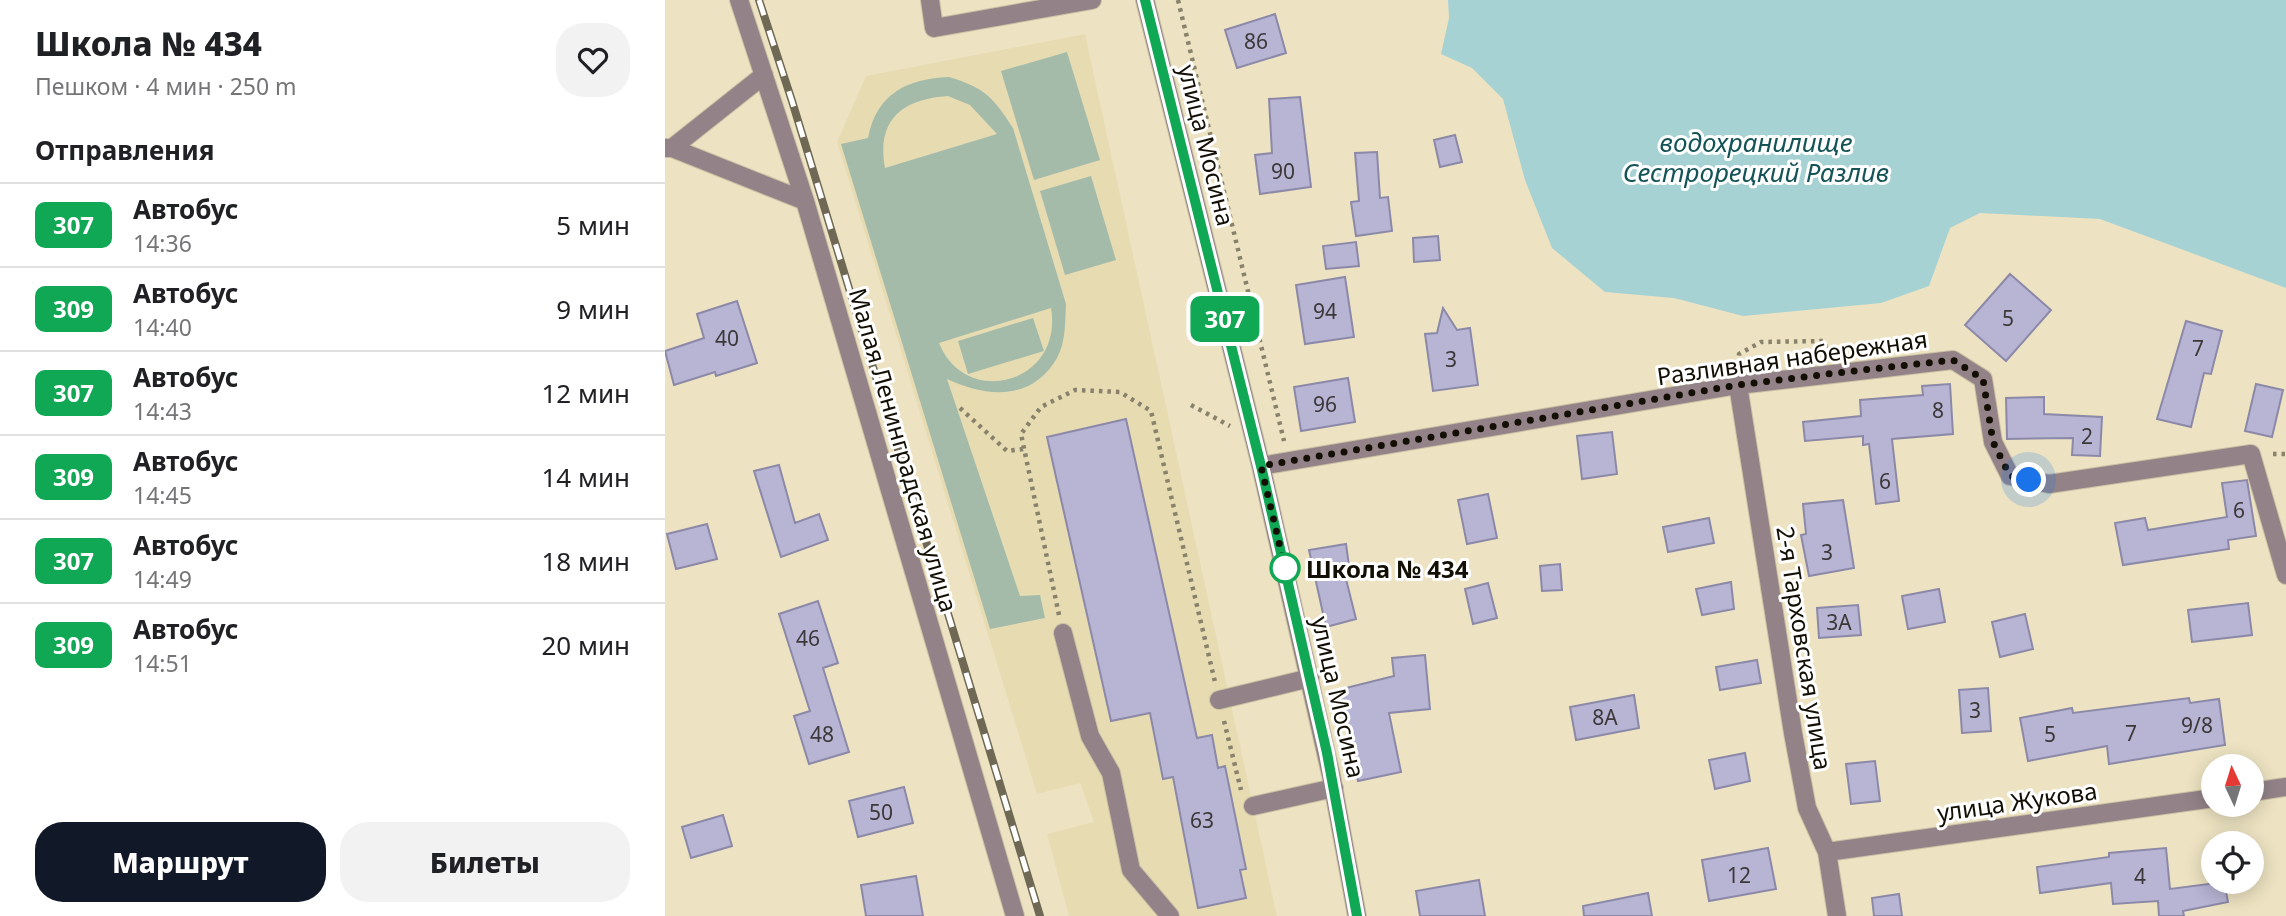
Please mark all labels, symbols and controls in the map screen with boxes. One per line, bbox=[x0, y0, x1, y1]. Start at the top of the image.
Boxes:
text: Школа № 434 bbox=[35, 21, 262, 66]
button: heart bbox=[556, 23, 630, 97]
house number: 86 bbox=[1244, 27, 1268, 55]
street label: улица Мосина bbox=[1171, 61, 1243, 229]
text: Пешком · 4 мин · 250 m bbox=[35, 70, 297, 102]
water label: водохранилище Сестрорецкий Разлив bbox=[1623, 124, 1889, 190]
text: Отправления bbox=[35, 132, 214, 168]
house number: 90 bbox=[1271, 157, 1295, 185]
text: Автобус bbox=[133, 191, 238, 227]
text: 5 мин bbox=[556, 207, 630, 243]
text: 307 bbox=[53, 208, 94, 241]
text: 14:36 bbox=[133, 227, 192, 259]
text: Автобус bbox=[133, 275, 238, 311]
street label: Малая Ленинградская улица bbox=[842, 284, 966, 616]
text: 9 мин bbox=[556, 291, 630, 327]
text: 309 bbox=[53, 292, 94, 325]
line badge: 307 bbox=[1185, 296, 1265, 342]
house number: 94 bbox=[1313, 297, 1337, 325]
text: 307 bbox=[1204, 302, 1246, 335]
house number: 5 bbox=[2002, 304, 2014, 332]
text: 14:40 bbox=[133, 311, 192, 343]
street label: Разливная набережная bbox=[1655, 322, 1929, 392]
house number: 40 bbox=[715, 324, 739, 352]
house number: 7 bbox=[2192, 334, 2204, 362]
house number: 3 bbox=[1445, 345, 1457, 373]
text: Автобус bbox=[133, 359, 238, 395]
text: 12 мин bbox=[541, 375, 630, 411]
text: 307 bbox=[53, 376, 94, 409]
house number: 96 bbox=[1313, 390, 1337, 418]
text: 14:43 bbox=[133, 395, 192, 427]
house number: 8 bbox=[1932, 396, 1944, 424]
house number: 2 bbox=[2081, 422, 2093, 450]
text: Автобус bbox=[133, 443, 238, 479]
text: 14 мин bbox=[541, 459, 630, 495]
text: 309 bbox=[53, 460, 94, 493]
your location bbox=[2011, 462, 2046, 497]
house number: 6 bbox=[1879, 467, 1891, 495]
text: 14:45 bbox=[133, 479, 192, 511]
house number: 6 bbox=[2233, 496, 2245, 524]
street label: 2-я Тарховская улица bbox=[1769, 524, 1841, 772]
text: Автобус bbox=[133, 527, 238, 563]
house number: 3 bbox=[1821, 538, 1833, 566]
text: 18 мин bbox=[541, 543, 630, 579]
text: 307 bbox=[53, 544, 94, 577]
place label: Школа № 434 bbox=[1306, 552, 1469, 585]
marker: Школа № 434 bbox=[1270, 553, 1300, 583]
text: 14:49 bbox=[133, 563, 192, 595]
house number: 3А bbox=[1826, 608, 1852, 636]
text: Автобус bbox=[133, 611, 238, 647]
street label: улица Мосина bbox=[1304, 613, 1374, 781]
house number: 46 bbox=[796, 624, 820, 652]
text: 20 мин bbox=[541, 627, 630, 663]
text: 309 bbox=[53, 628, 94, 661]
text: 14:51 bbox=[133, 647, 192, 679]
house number: 3 bbox=[1969, 696, 1981, 724]
house number: 8А bbox=[1592, 703, 1618, 731]
house number: 9/8 bbox=[2181, 711, 2213, 739]
house number: 7 bbox=[2125, 719, 2137, 747]
house number: 48 bbox=[810, 720, 834, 748]
house number: 5 bbox=[2044, 720, 2056, 748]
north arrow bbox=[2201, 754, 2265, 817]
map controls bbox=[2201, 754, 2264, 894]
street label: улица Жукова bbox=[1935, 773, 2099, 829]
house number: 50 bbox=[869, 798, 893, 826]
house number: 63 bbox=[1190, 806, 1214, 834]
button: Маршрут bbox=[35, 822, 326, 902]
button: Билеты bbox=[340, 822, 630, 902]
button: locate bbox=[2201, 831, 2264, 894]
house number: 12 bbox=[1727, 861, 1751, 889]
house number: 4 bbox=[2134, 862, 2146, 890]

